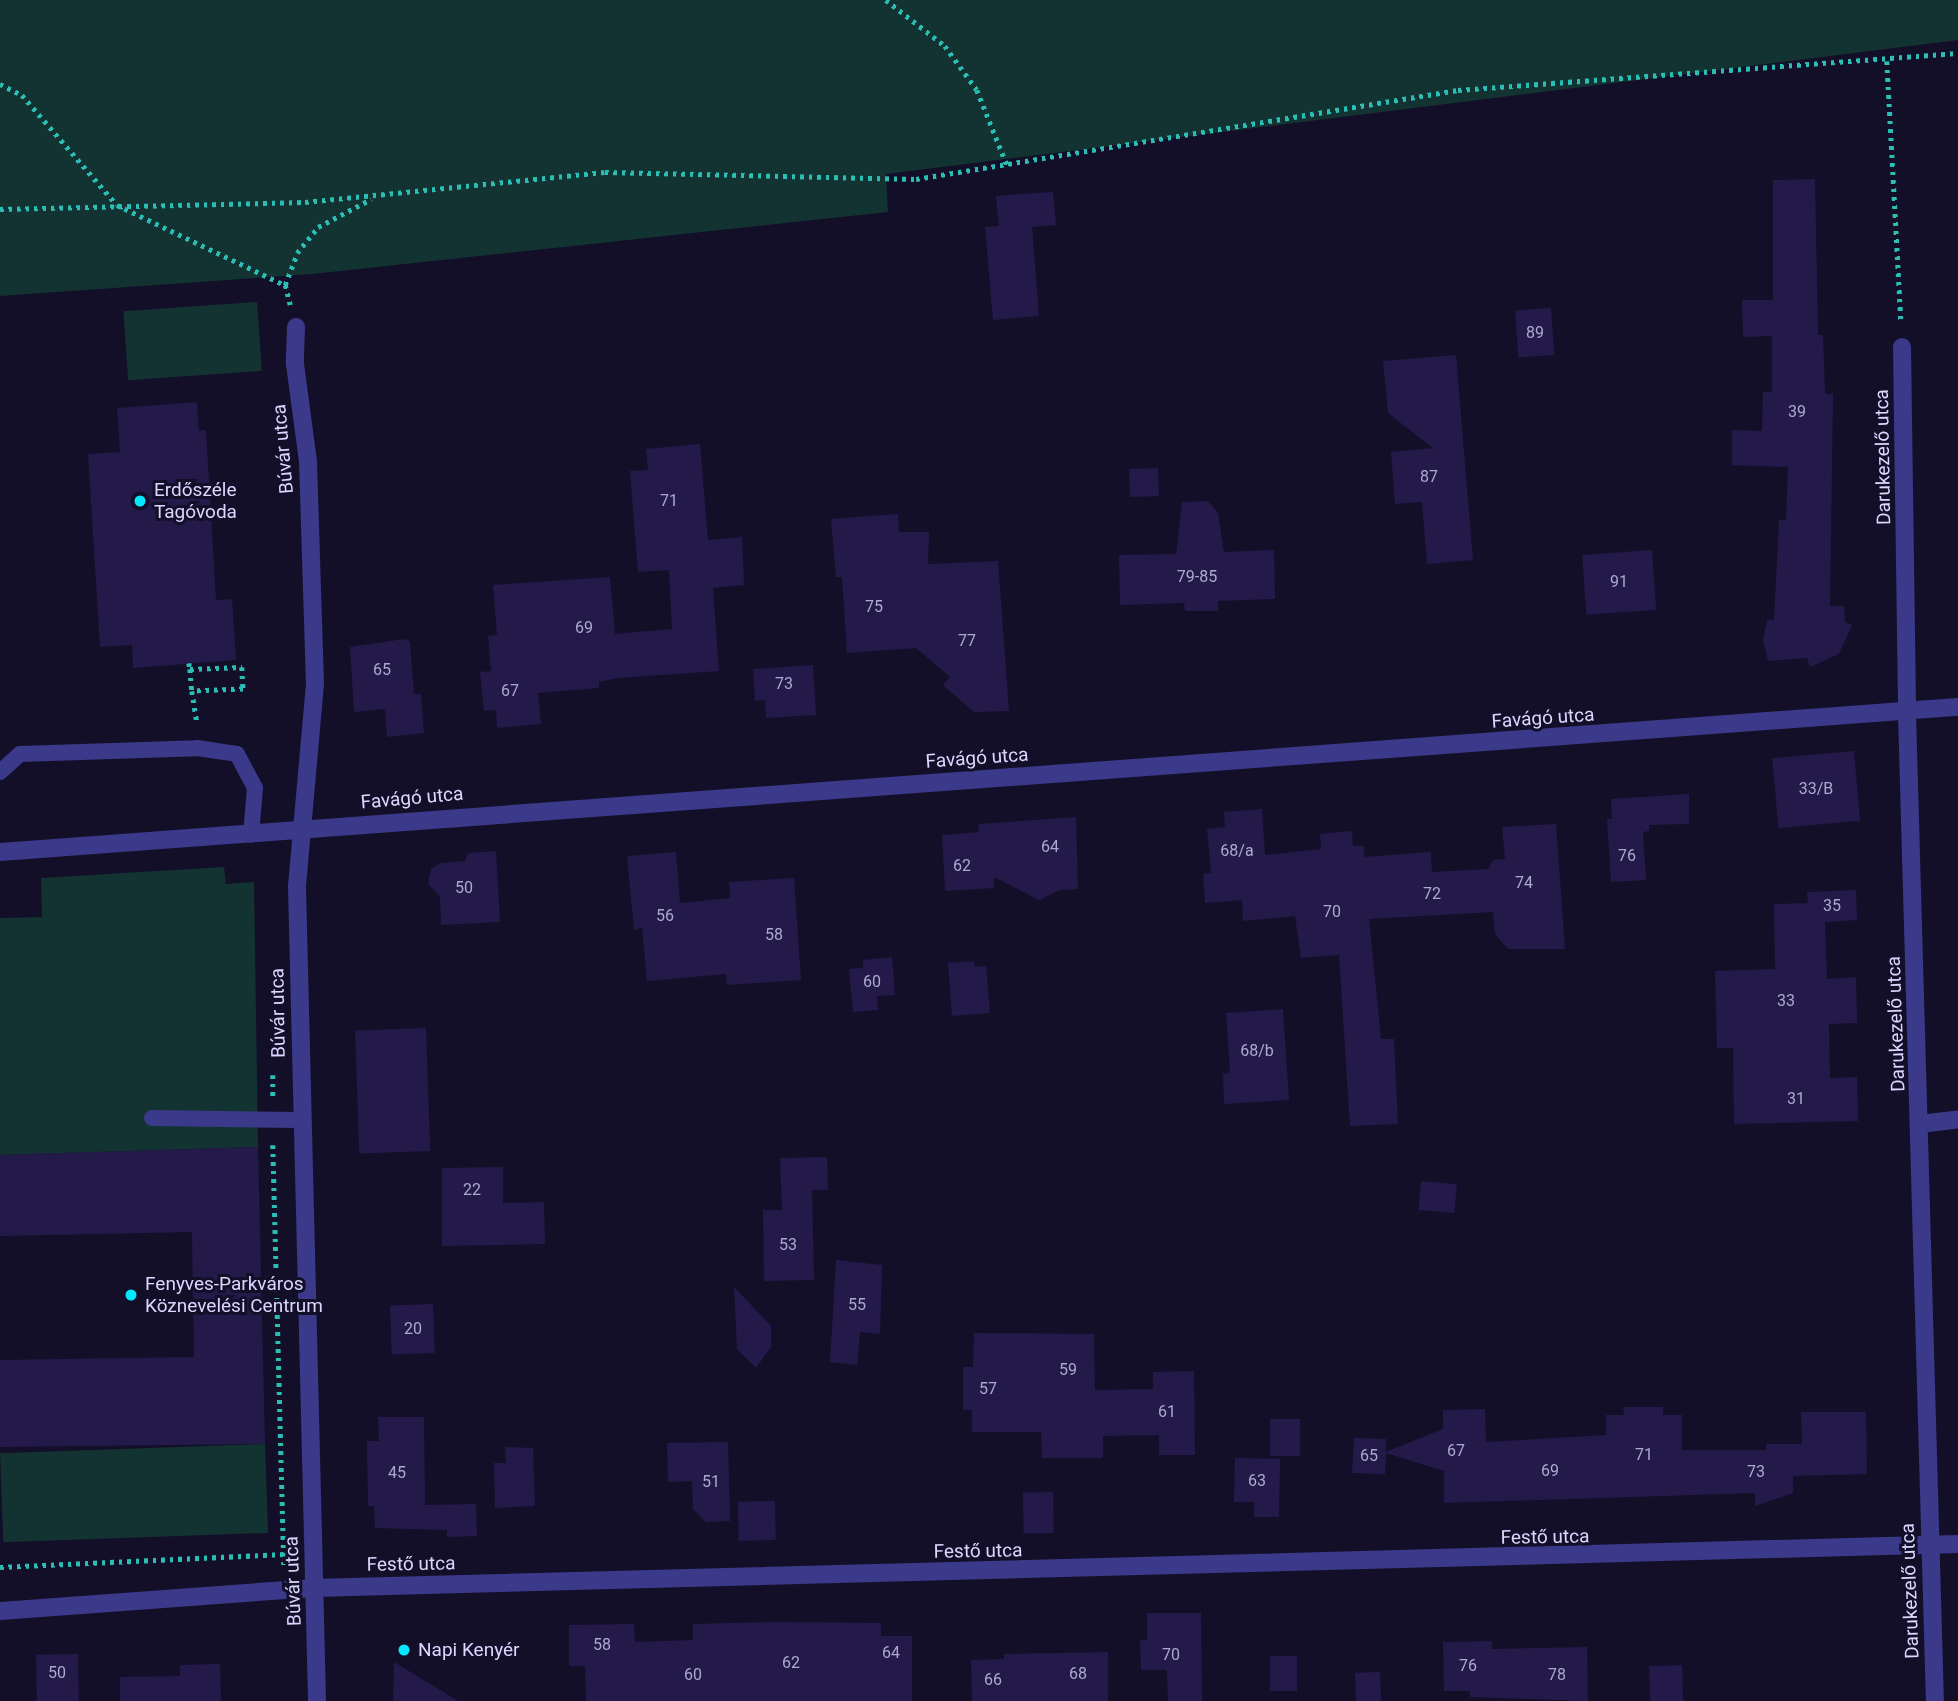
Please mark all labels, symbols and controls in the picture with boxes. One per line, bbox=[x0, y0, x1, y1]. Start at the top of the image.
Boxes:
house number: 89 bbox=[1526, 323, 1544, 343]
street label: Darukezelő utca bbox=[1870, 389, 1896, 525]
house number: 39 bbox=[1788, 402, 1806, 422]
street label: Búvár utca bbox=[268, 403, 298, 495]
house number: 87 bbox=[1420, 467, 1438, 487]
place label: Erdőszéle Tagóvoda bbox=[154, 479, 237, 523]
house number: 71 bbox=[660, 491, 678, 511]
marker: Erdőszéle Tagóvoda bbox=[132, 493, 148, 509]
house number: 79-85 bbox=[1177, 567, 1217, 587]
house number: 91 bbox=[1610, 572, 1628, 592]
house number: 75 bbox=[865, 597, 883, 617]
house number: 69 bbox=[575, 618, 593, 638]
house number: 77 bbox=[958, 631, 976, 651]
house number: 65 bbox=[373, 660, 391, 680]
house number: 73 bbox=[775, 674, 793, 694]
house number: 67 bbox=[501, 681, 519, 701]
street label: Favágó utca bbox=[1491, 703, 1595, 733]
street label: Favágó utca bbox=[925, 743, 1029, 773]
house number: 33/B bbox=[1799, 779, 1833, 799]
street label: Favágó utca bbox=[360, 782, 464, 814]
house number: 64 bbox=[1041, 837, 1059, 857]
house number: 68/a bbox=[1220, 841, 1254, 861]
house number: 76 bbox=[1618, 846, 1636, 866]
house number: 62 bbox=[953, 856, 971, 876]
house number: 74 bbox=[1515, 873, 1533, 893]
house number: 50 bbox=[455, 878, 473, 898]
house number: 72 bbox=[1423, 884, 1441, 904]
house number: 35 bbox=[1823, 896, 1841, 916]
house number: 70 bbox=[1323, 902, 1341, 922]
house number: 56 bbox=[656, 906, 674, 926]
house number: 58 bbox=[765, 925, 783, 945]
street label: Darukezelő utca bbox=[1882, 956, 1910, 1092]
street label: Búvár utca bbox=[266, 968, 290, 1058]
house number: 60 bbox=[863, 972, 881, 992]
house number: 33 bbox=[1777, 991, 1795, 1011]
house number: 68/b bbox=[1240, 1041, 1274, 1061]
house number: 31 bbox=[1787, 1089, 1805, 1109]
house number: 22 bbox=[463, 1180, 481, 1200]
house number: 53 bbox=[779, 1235, 797, 1255]
place label: Fenyves-Parkváros Köznevelési Centrum bbox=[145, 1273, 323, 1317]
marker: Fenyves-Parkváros Köznevelési Centrum bbox=[123, 1287, 139, 1303]
house number: 55 bbox=[848, 1295, 866, 1315]
house number: 20 bbox=[404, 1319, 422, 1339]
house number: 59 bbox=[1059, 1360, 1077, 1380]
house number: 57 bbox=[979, 1379, 997, 1399]
house number: 61 bbox=[1158, 1402, 1176, 1422]
house number: 67 bbox=[1447, 1441, 1465, 1461]
house number: 71 bbox=[1635, 1445, 1653, 1465]
house number: 65 bbox=[1360, 1446, 1378, 1466]
house number: 69 bbox=[1541, 1461, 1559, 1481]
house number: 73 bbox=[1747, 1462, 1765, 1482]
house number: 45 bbox=[388, 1463, 406, 1483]
house number: 63 bbox=[1248, 1471, 1266, 1491]
house number: 51 bbox=[702, 1472, 720, 1492]
street label: Darukezelő utca bbox=[1896, 1523, 1924, 1659]
street label: Festő utca bbox=[1500, 1525, 1590, 1549]
street label: Búvár utca bbox=[280, 1536, 306, 1626]
street label: Festő utca bbox=[933, 1539, 1023, 1563]
street label: Festő utca bbox=[366, 1552, 456, 1576]
house number: 58 bbox=[593, 1635, 611, 1655]
place label: Napi Kenyér bbox=[418, 1639, 520, 1661]
marker: Napi Kenyér bbox=[396, 1642, 412, 1658]
house number: 64 bbox=[882, 1643, 900, 1663]
house number: 70 bbox=[1162, 1645, 1180, 1665]
house number: 62 bbox=[782, 1653, 800, 1673]
house number: 76 bbox=[1459, 1656, 1477, 1676]
house number: 50 bbox=[48, 1663, 66, 1683]
house number: 68 bbox=[1069, 1664, 1087, 1684]
house number: 60 bbox=[684, 1665, 702, 1685]
house number: 78 bbox=[1548, 1665, 1566, 1685]
house number: 66 bbox=[984, 1670, 1002, 1690]

